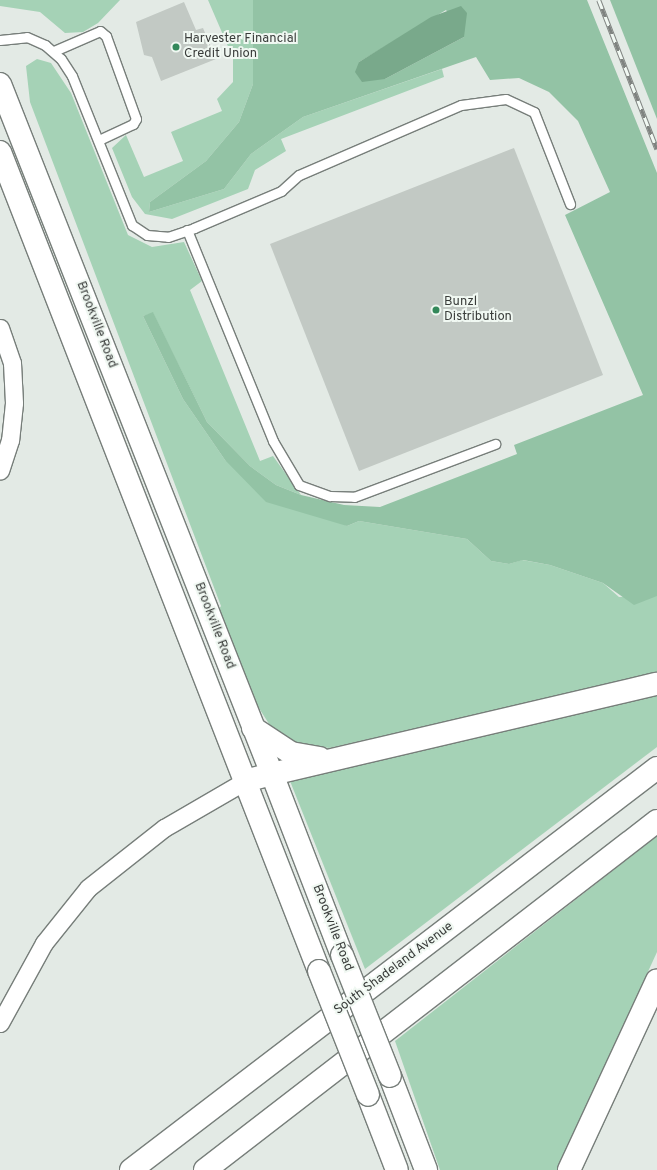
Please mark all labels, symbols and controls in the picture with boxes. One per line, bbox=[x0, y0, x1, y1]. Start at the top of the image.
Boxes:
place label: Harvester Financial Credit Union bbox=[184, 32, 297, 63]
marker: Harvester Financial Credit Union bbox=[171, 42, 181, 52]
street label: Brookville Road bbox=[72, 279, 120, 371]
place label: Bunzl Distribution bbox=[444, 295, 512, 326]
marker: Bunzl Distribution bbox=[431, 305, 441, 315]
street label: Brookville Road bbox=[190, 580, 238, 672]
street label: Brookville Road bbox=[308, 882, 356, 974]
street label: South Shadeland Avenue bbox=[331, 919, 457, 1019]

